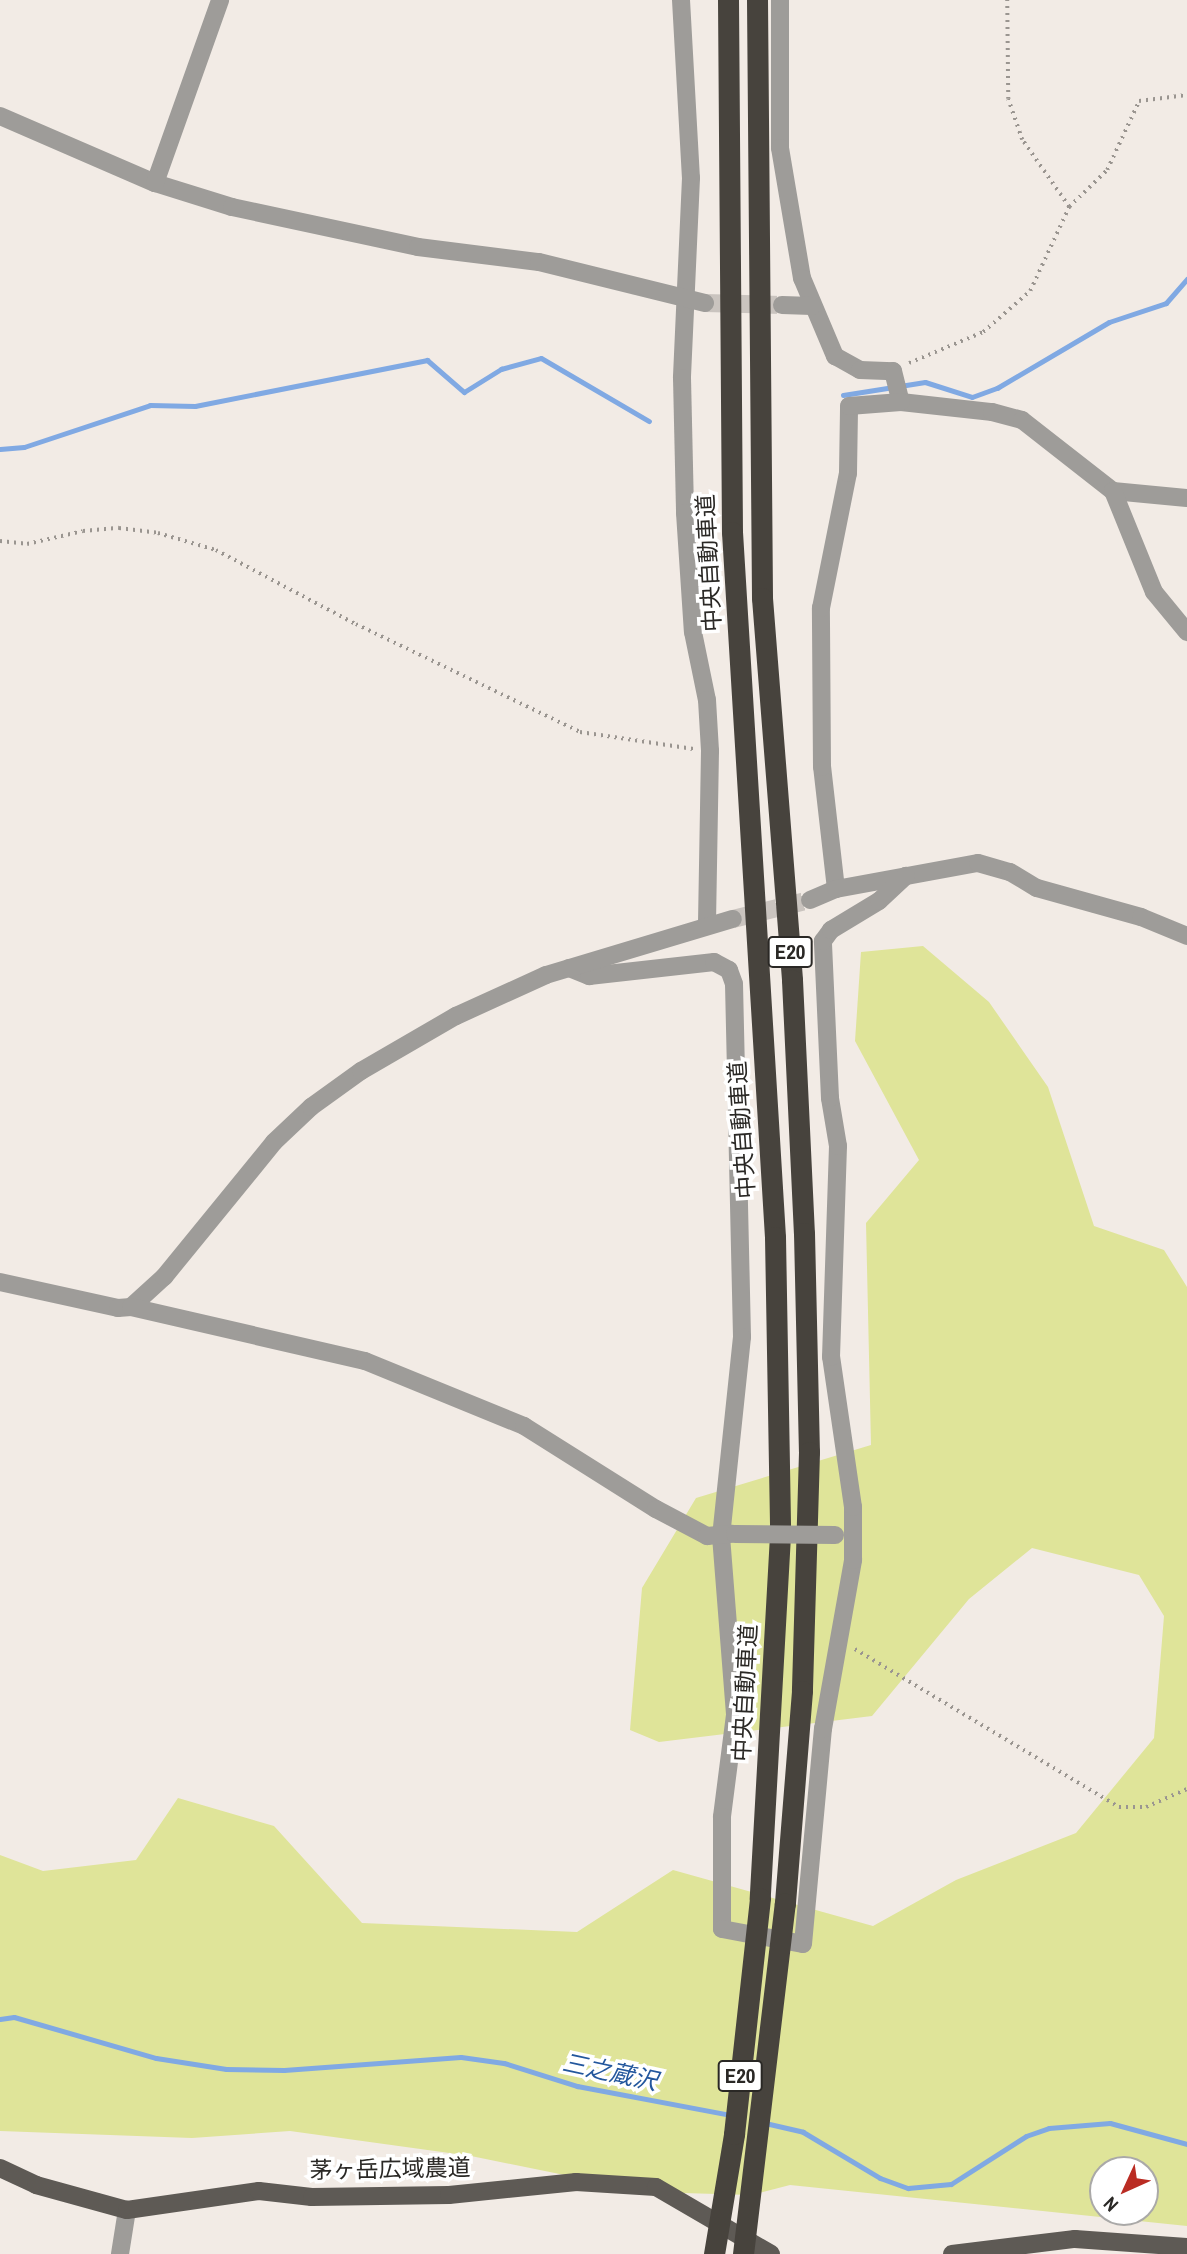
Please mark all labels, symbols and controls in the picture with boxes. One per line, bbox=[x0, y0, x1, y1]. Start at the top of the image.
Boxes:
street label: 中央自動車道 bbox=[692, 493, 726, 633]
road number: E20 bbox=[767, 934, 813, 970]
street label: 中央自動車道 bbox=[723, 1060, 761, 1200]
street label: 中央自動車道 bbox=[728, 1623, 762, 1763]
water label: 三之蔵沢 bbox=[560, 2048, 660, 2096]
road number: E20 bbox=[717, 2058, 763, 2094]
street label: 茅ヶ岳広域農道 bbox=[309, 2154, 471, 2184]
north arrow bbox=[1089, 2156, 1159, 2226]
text: N bbox=[1097, 2191, 1124, 2218]

